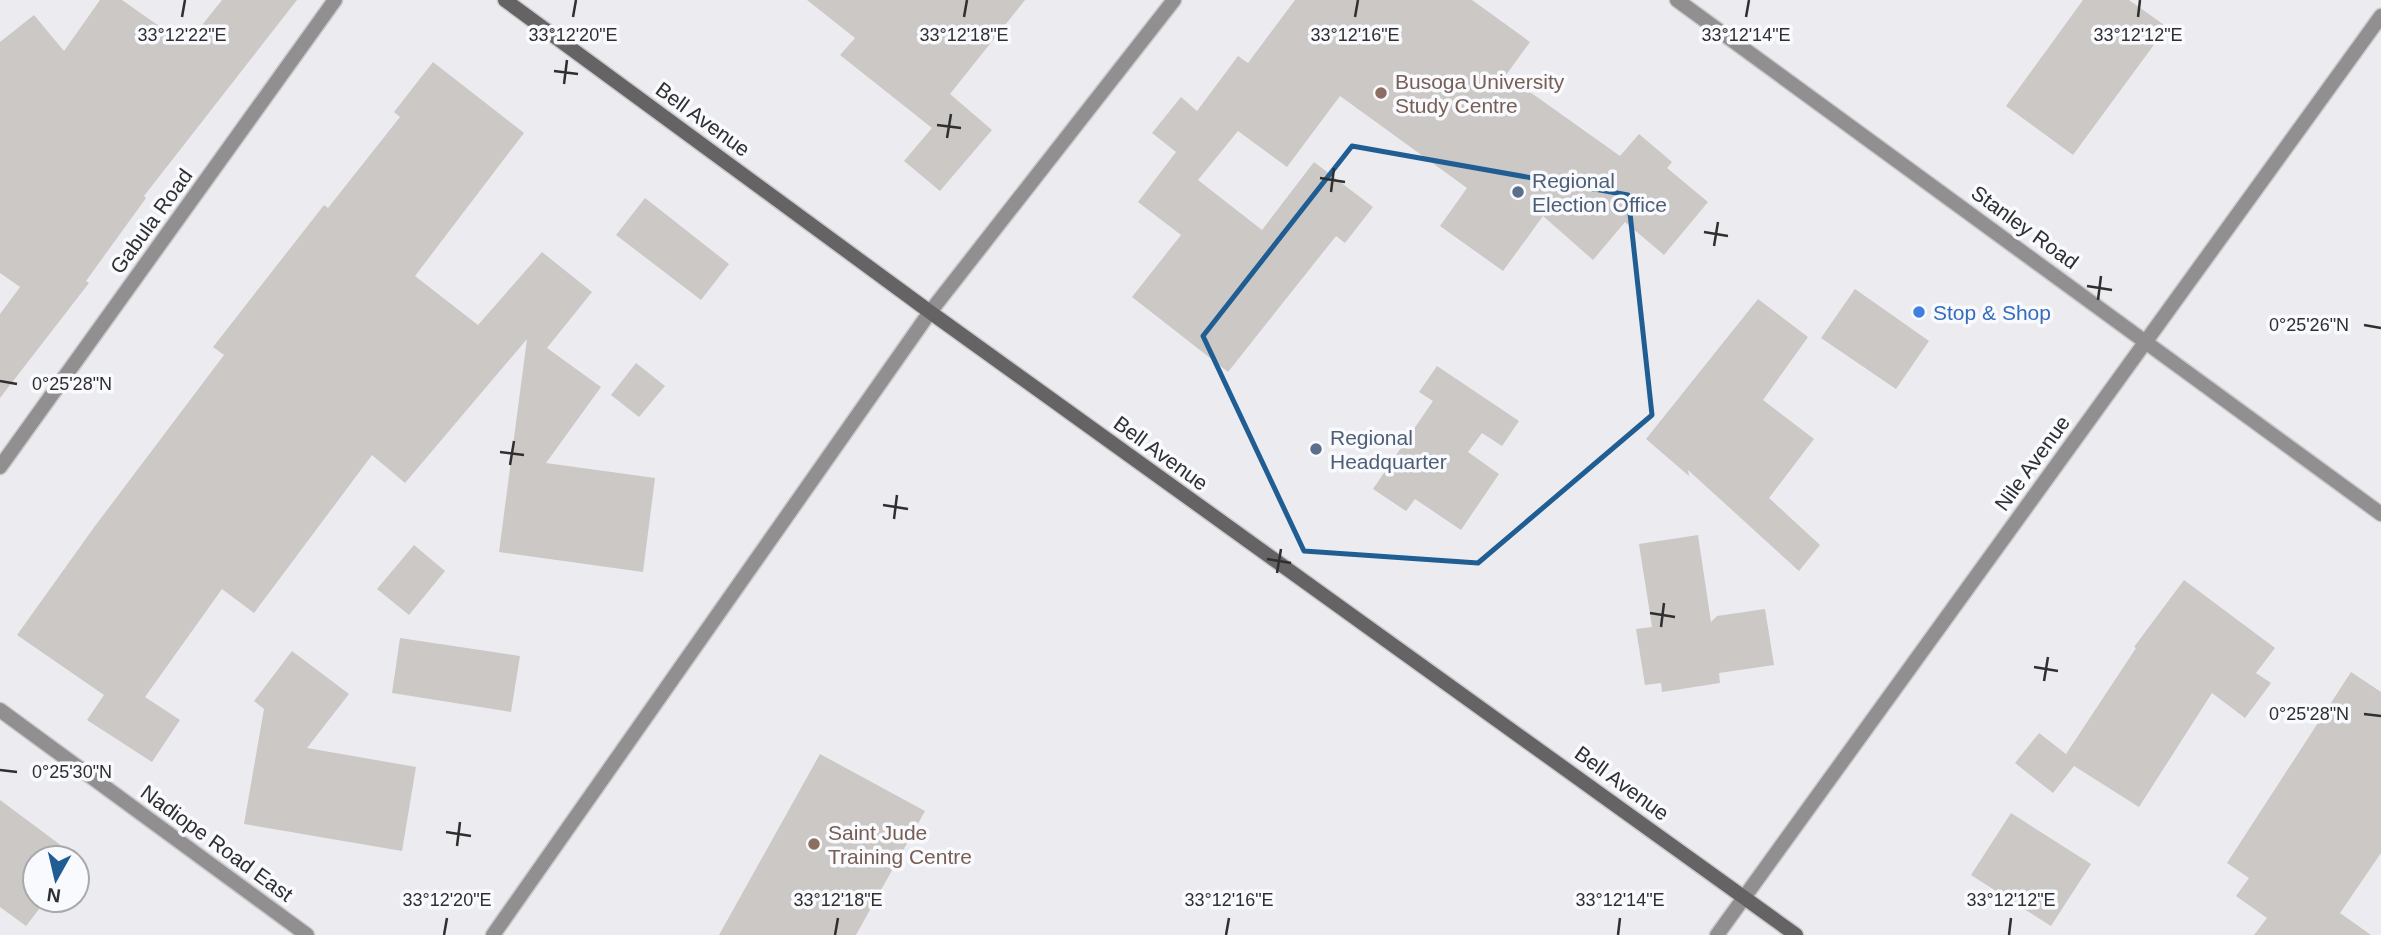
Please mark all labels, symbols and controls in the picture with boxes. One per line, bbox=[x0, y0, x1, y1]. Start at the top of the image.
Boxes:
text: 33°12'22"E bbox=[137, 25, 227, 45]
text: 33°12'20"E bbox=[528, 25, 618, 45]
text: 33°12'18"E bbox=[919, 25, 1009, 45]
text: 33°12'16"E bbox=[1310, 25, 1400, 45]
text: 33°12'14"E bbox=[1701, 25, 1791, 45]
text: 33°12'12"E bbox=[2093, 25, 2183, 45]
place label: Busoga University Study Centre bbox=[1395, 70, 1565, 117]
street label: Bell Avenue bbox=[652, 77, 754, 161]
marker: Busoga University Study Centre bbox=[1373, 85, 1389, 101]
street label: Gabula Road bbox=[105, 164, 197, 278]
place label: Regional Election Office bbox=[1532, 169, 1667, 216]
street label: Stanley Road bbox=[1967, 181, 2083, 273]
marker: Regional Election Office bbox=[1510, 184, 1526, 200]
place label: Stop & Shop bbox=[1933, 301, 2051, 324]
marker: Stop & Shop bbox=[1911, 304, 1927, 320]
text: 0°25'26"N bbox=[2269, 315, 2349, 335]
text: 0°25'28"N bbox=[32, 374, 112, 394]
street label: Bell Avenue bbox=[1110, 411, 1212, 495]
street label: Nile Avenue bbox=[1990, 411, 2074, 515]
place label: Regional Headquarter bbox=[1330, 426, 1447, 473]
marker: Regional Headquarter bbox=[1308, 441, 1324, 457]
text: 0°25'28"N bbox=[2269, 704, 2349, 724]
street label: Bell Avenue bbox=[1571, 741, 1673, 825]
text: 0°25'30"N bbox=[32, 762, 112, 782]
street label: Nadiope Road East bbox=[137, 780, 298, 906]
place label: Saint Jude Training Centre bbox=[828, 821, 972, 868]
marker: Saint Jude Training Centre bbox=[806, 836, 822, 852]
north arrow bbox=[21, 844, 91, 914]
text: N bbox=[45, 884, 62, 907]
text: 33°12'20"E bbox=[402, 890, 492, 910]
text: 33°12'18"E bbox=[793, 890, 883, 910]
text: 33°12'16"E bbox=[1184, 890, 1274, 910]
text: 33°12'14"E bbox=[1575, 890, 1665, 910]
text: 33°12'12"E bbox=[1966, 890, 2056, 910]

